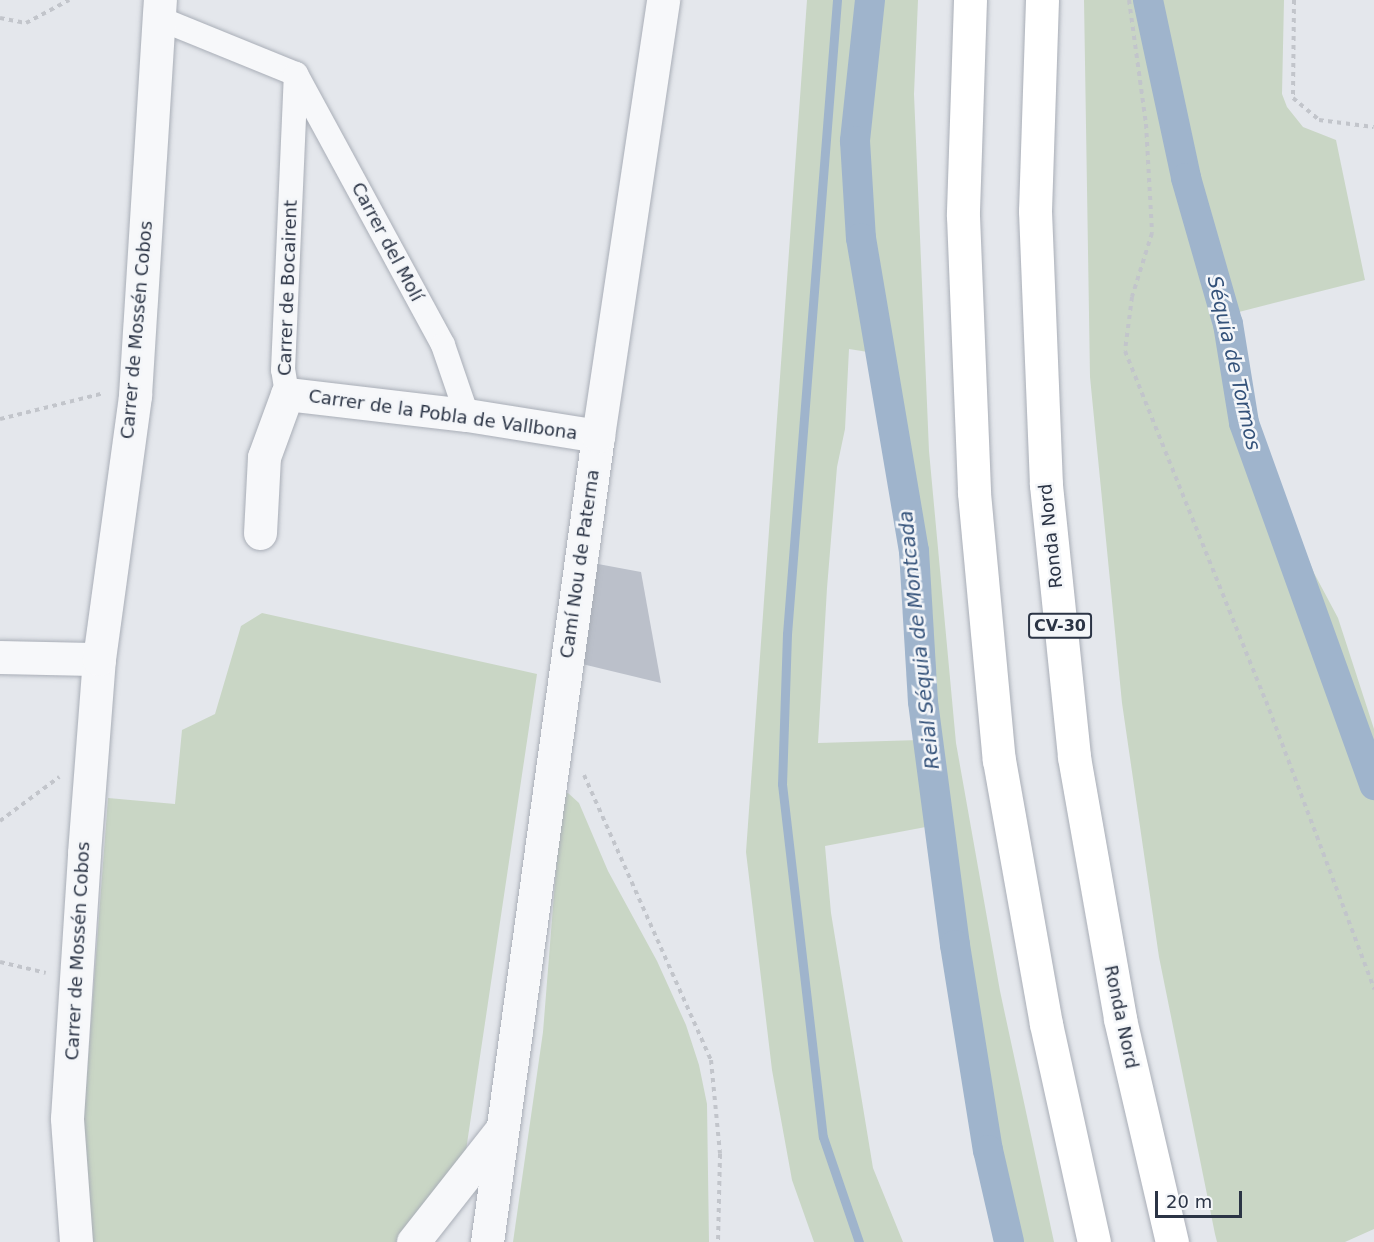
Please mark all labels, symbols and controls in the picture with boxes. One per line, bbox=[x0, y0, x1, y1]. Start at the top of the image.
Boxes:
street label: Carrer del Molí bbox=[347, 179, 427, 305]
street label: Carrer de Bocairent bbox=[274, 200, 302, 376]
street label: Carrer de Mossén Cobos bbox=[117, 220, 157, 440]
water label: Séquia de Tormos bbox=[1202, 273, 1266, 453]
street label: Carrer de la Pobla de Vallbona bbox=[307, 385, 579, 445]
street label: Camí Nou de Paterna bbox=[556, 468, 604, 660]
street label: Ronda Nord bbox=[1035, 483, 1067, 589]
water label: Reial Séquia de Montcada bbox=[893, 509, 945, 771]
road number: CV-30 bbox=[1027, 613, 1093, 639]
street label: Carrer de Mossén Cobos bbox=[61, 841, 95, 1061]
street label: Ronda Nord bbox=[1099, 963, 1143, 1071]
scale bar bbox=[1158, 1179, 1245, 1217]
text: 20 m bbox=[1166, 1191, 1212, 1212]

